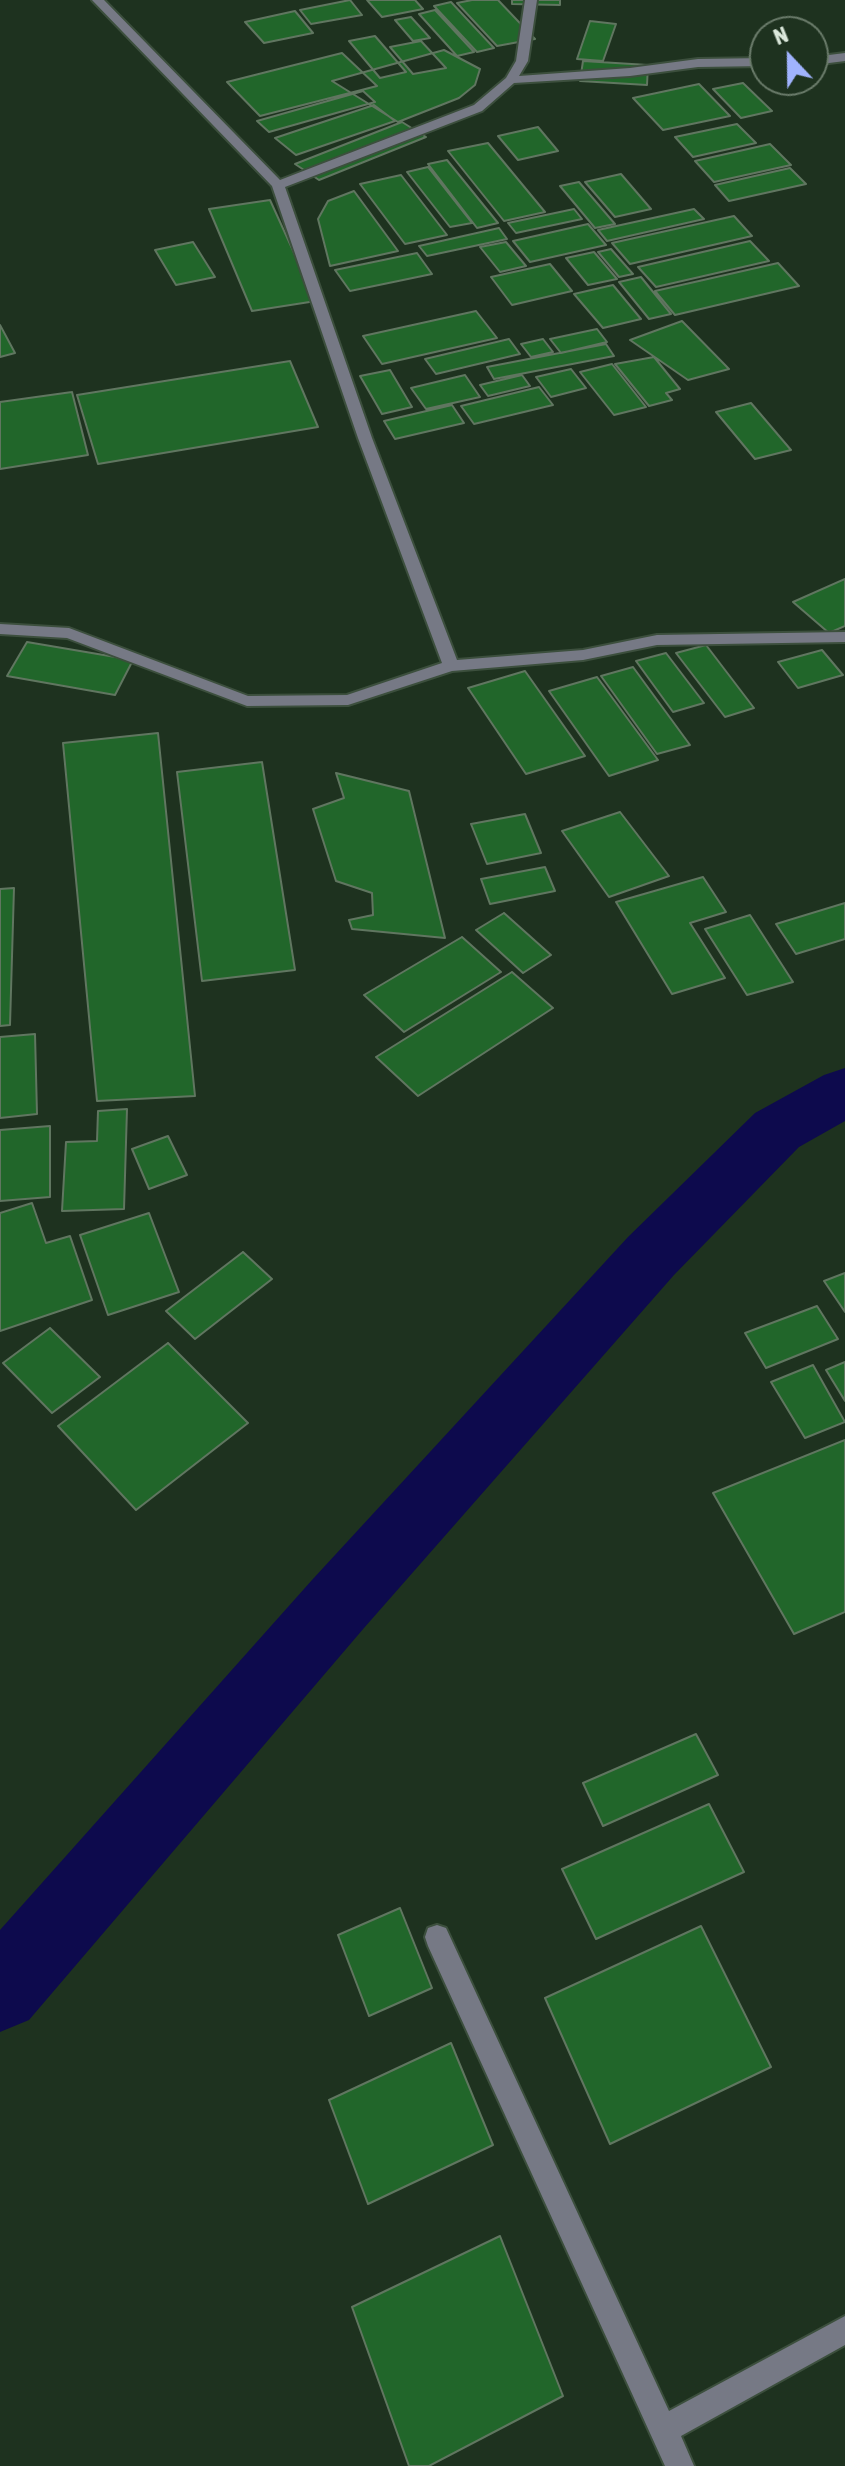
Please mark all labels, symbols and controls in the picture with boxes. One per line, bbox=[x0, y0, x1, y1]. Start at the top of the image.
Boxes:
north arrow bbox=[749, 16, 829, 96]
text: N bbox=[770, 21, 792, 50]

